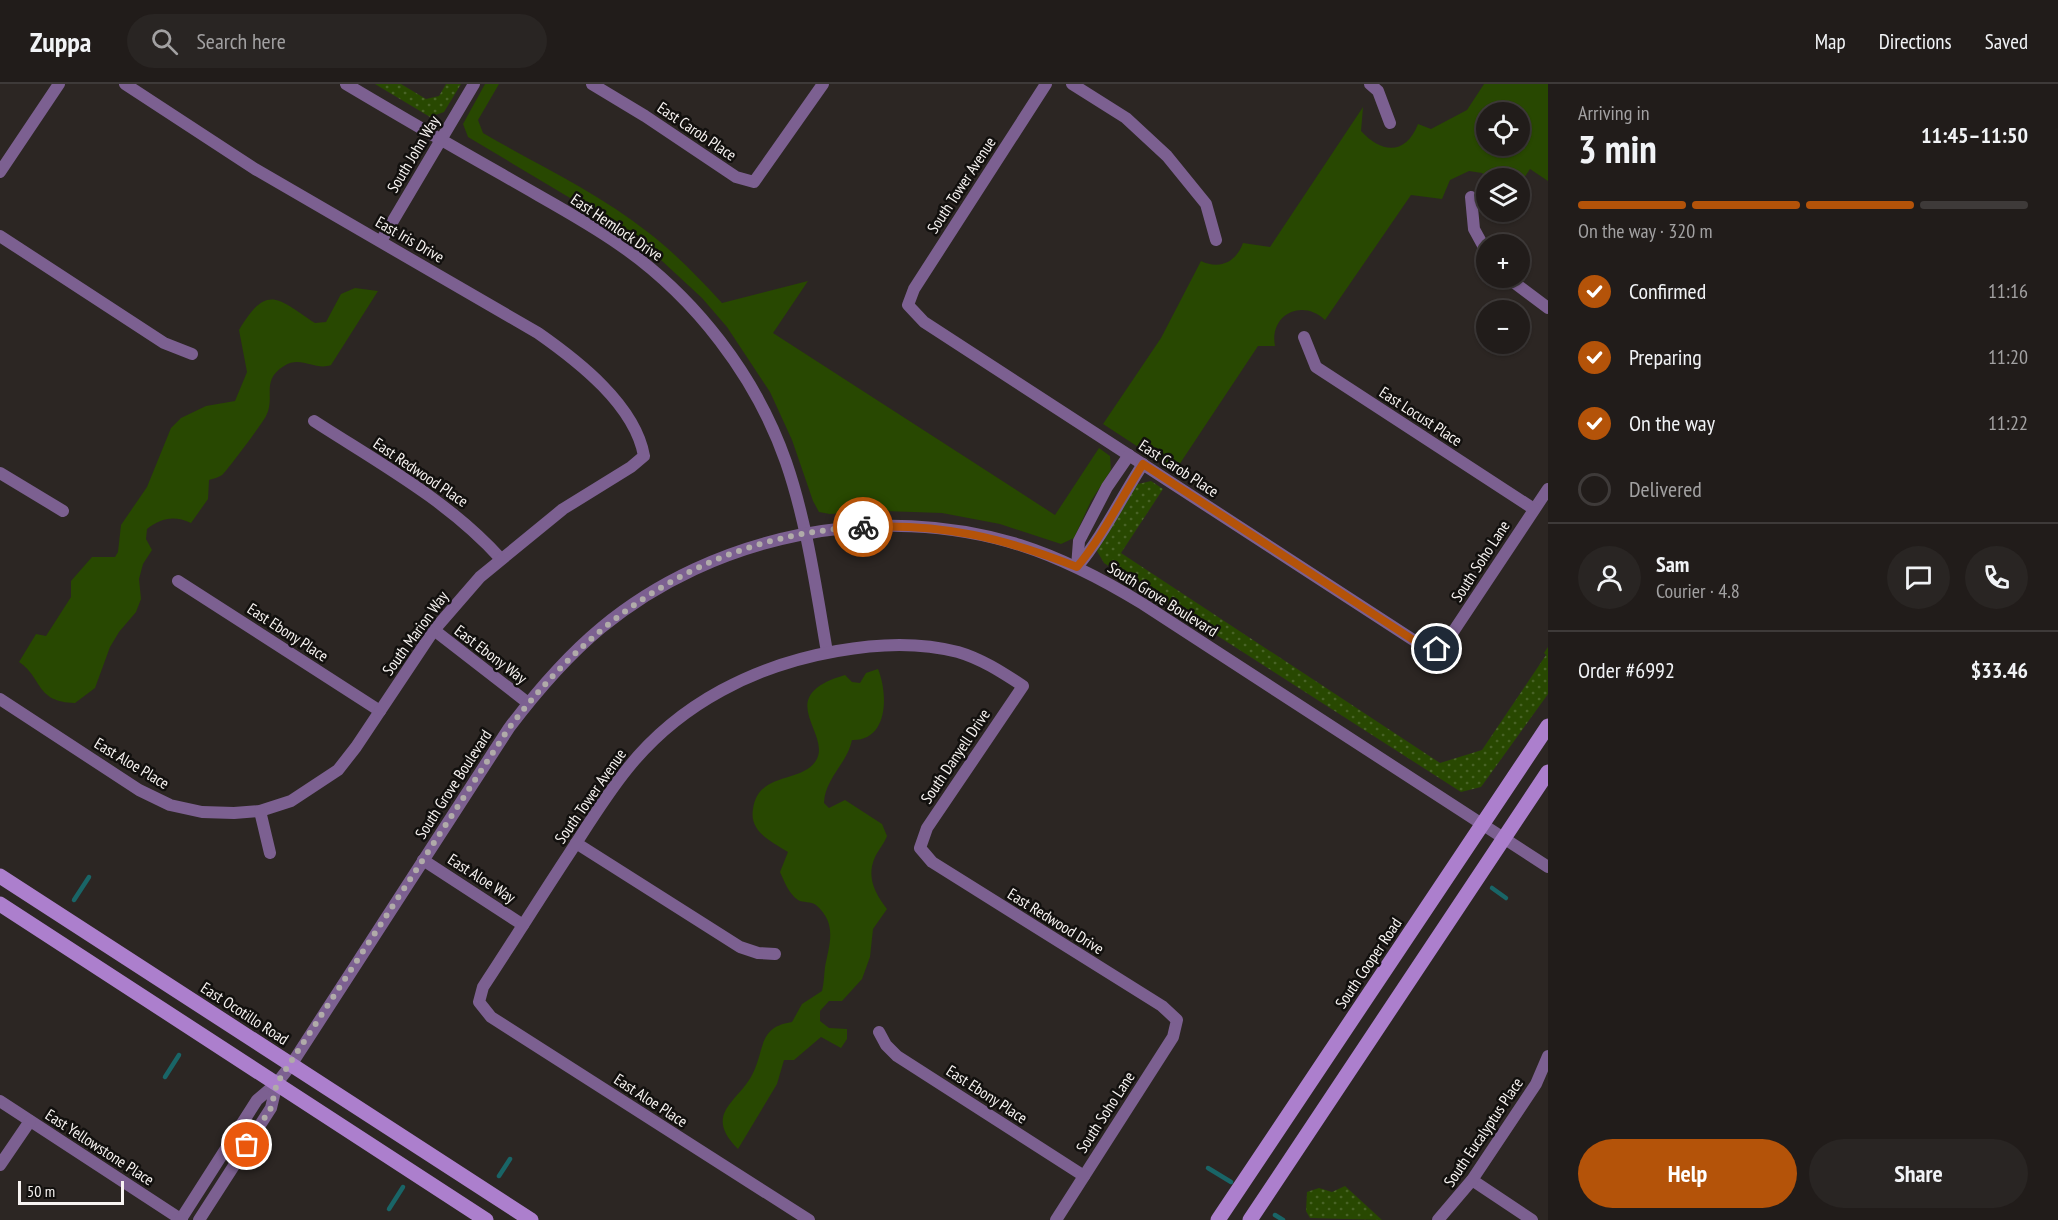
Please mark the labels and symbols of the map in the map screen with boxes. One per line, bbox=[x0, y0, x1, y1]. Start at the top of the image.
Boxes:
street label: East Carob Place bbox=[654, 97, 740, 165]
street label: South John Way bbox=[382, 112, 444, 196]
street label: South Tower Avenue bbox=[922, 133, 1000, 237]
street label: East Hemlock Drive bbox=[567, 189, 667, 265]
street label: East Iris Drive bbox=[372, 211, 448, 267]
street label: East Locust Place bbox=[1376, 382, 1466, 450]
street label: East Redwood Place bbox=[370, 433, 472, 511]
street label: East Carob Place bbox=[1135, 435, 1223, 501]
courier bbox=[833, 497, 893, 557]
street label: South Soho Lane bbox=[1446, 517, 1514, 605]
street label: South Grove Boulevard bbox=[1104, 557, 1222, 641]
street label: South Marion Way bbox=[378, 587, 452, 679]
street label: East Ebony Place bbox=[244, 598, 332, 666]
street label: East Ebony Way bbox=[451, 620, 531, 688]
pin bbox=[1411, 623, 1462, 674]
street label: South Danyell Drive bbox=[916, 705, 994, 807]
street label: South Grove Boulevard bbox=[410, 726, 496, 842]
street label: East Aloe Place bbox=[91, 733, 173, 793]
street label: South Tower Avenue bbox=[550, 745, 630, 847]
street label: East Aloe Way bbox=[444, 849, 520, 907]
street label: East Redwood Drive bbox=[1004, 883, 1108, 959]
street label: South Cooper Road bbox=[1330, 914, 1406, 1012]
street label: East Ocotillo Road bbox=[197, 977, 293, 1049]
street label: East Ebony Place bbox=[943, 1060, 1031, 1128]
street label: South Soho Lane bbox=[1071, 1068, 1139, 1156]
street label: East Aloe Place bbox=[610, 1069, 692, 1131]
street label: South Eucalyptus Place bbox=[1439, 1073, 1527, 1191]
street label: East Yellowstone Place bbox=[42, 1104, 158, 1190]
pin bbox=[221, 1119, 272, 1170]
scale bar bbox=[18, 1178, 124, 1206]

